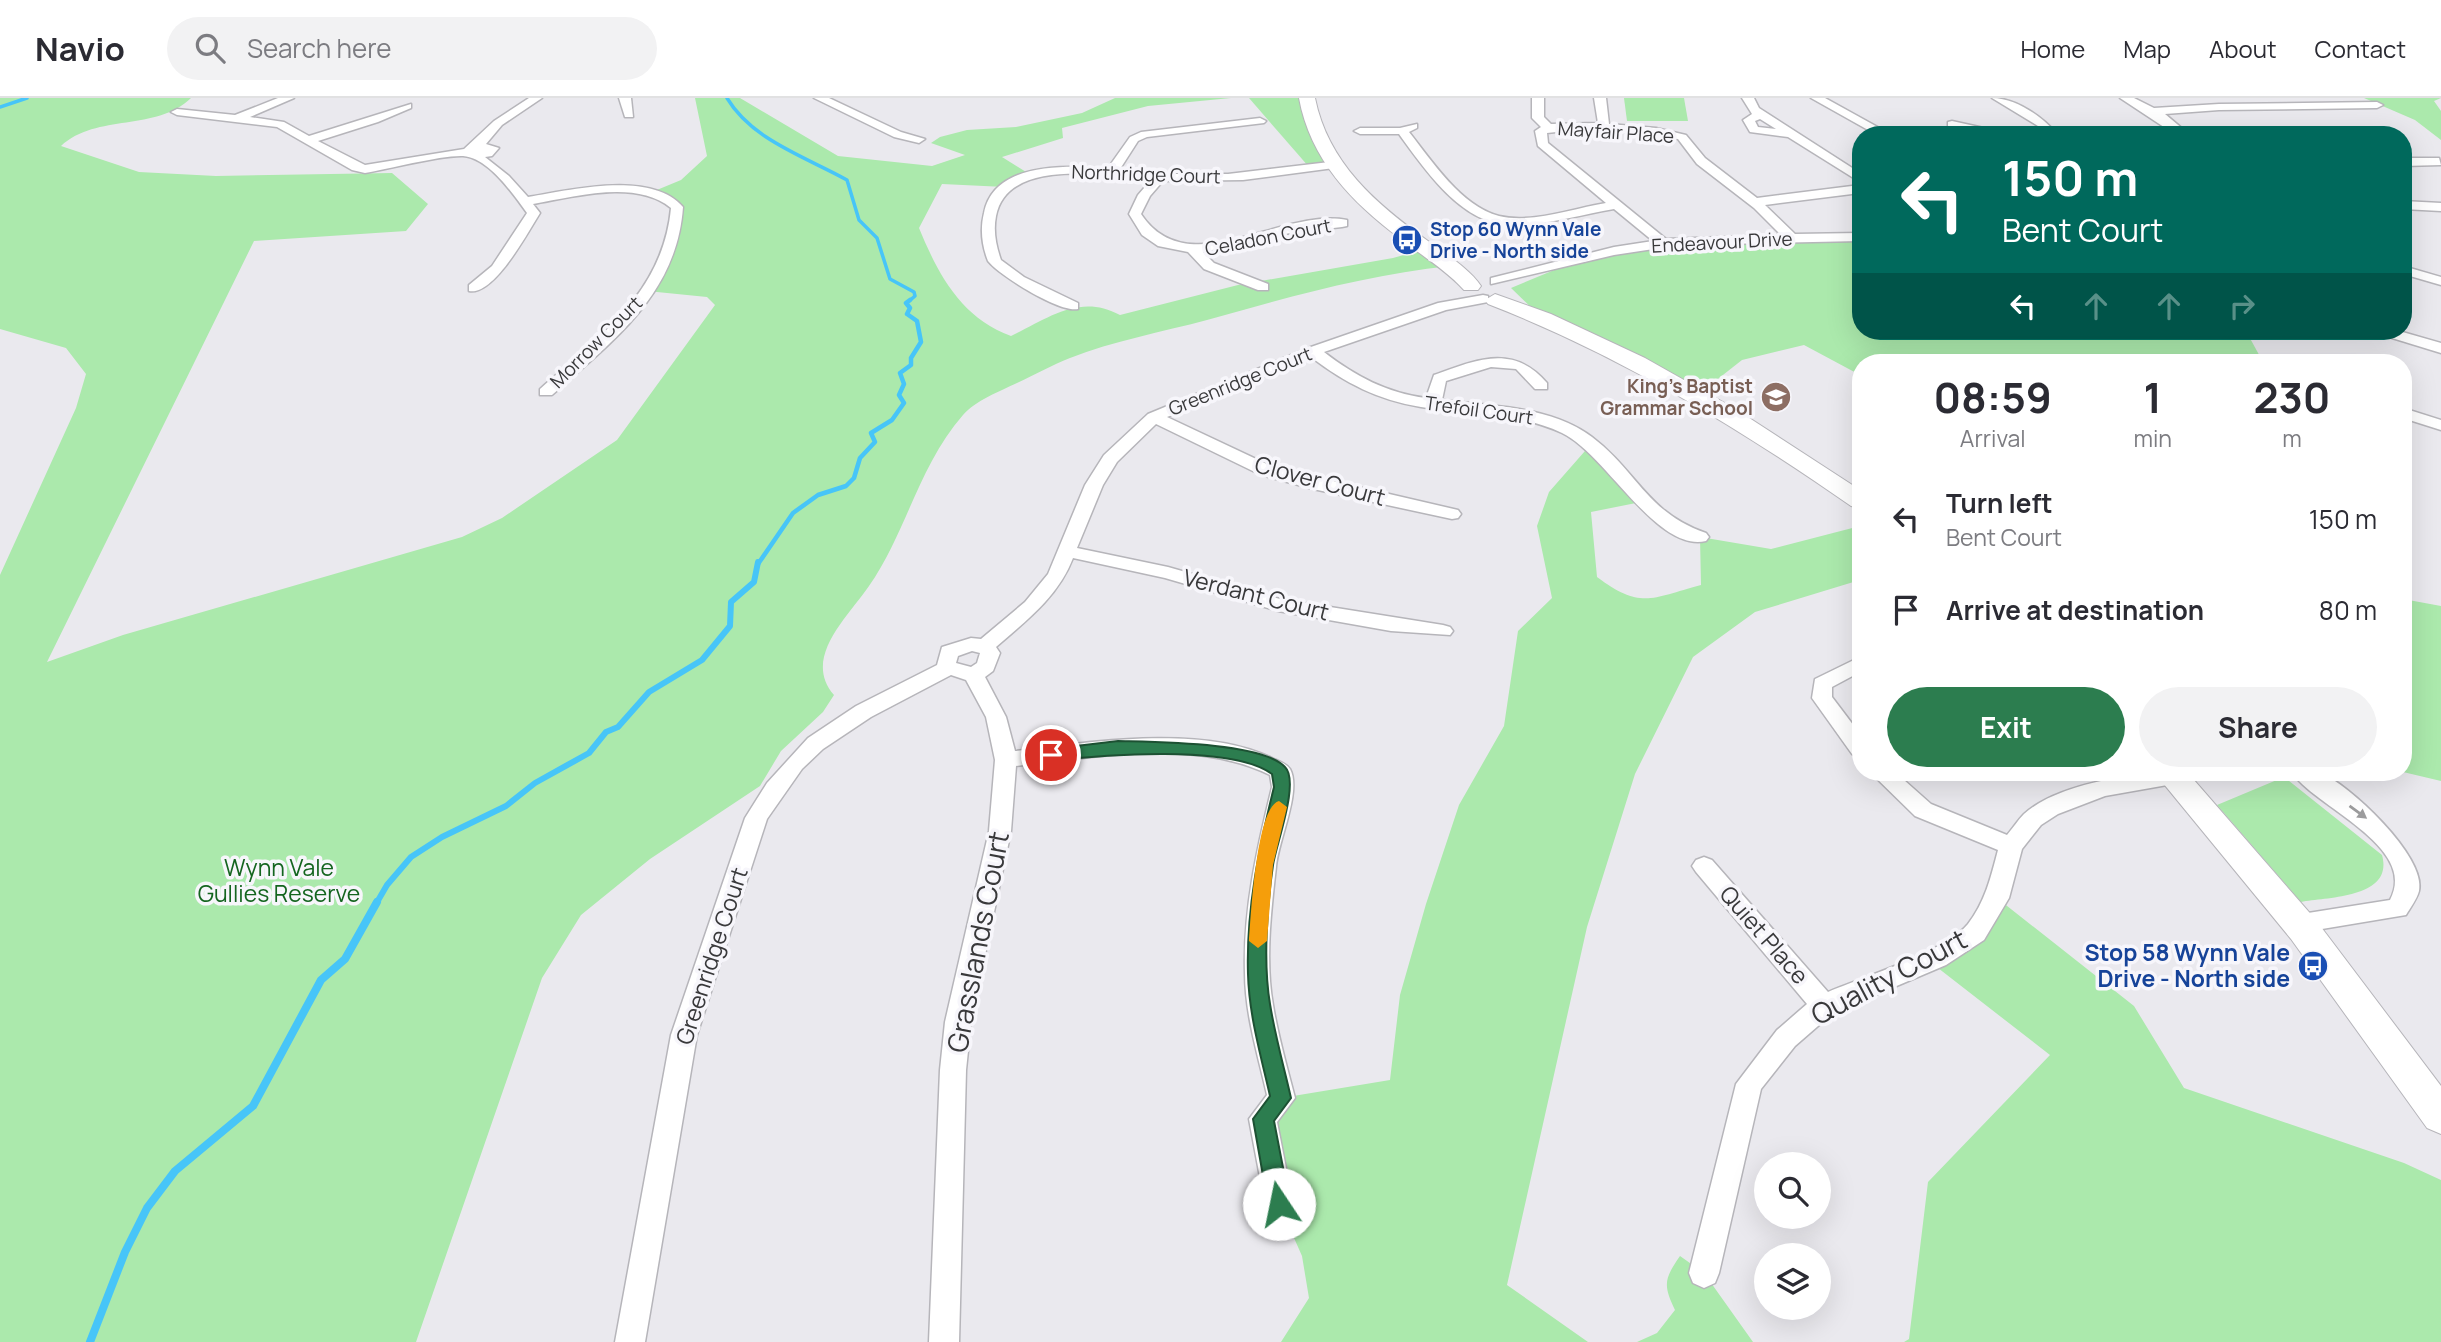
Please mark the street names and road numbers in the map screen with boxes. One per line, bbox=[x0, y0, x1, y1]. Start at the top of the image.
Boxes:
street label: Mayfair Place bbox=[1557, 115, 1675, 149]
street label: Northridge Court bbox=[1071, 158, 1221, 190]
street label: Celadon Court bbox=[1203, 212, 1333, 262]
street label: Endeavour Drive bbox=[1651, 225, 1793, 259]
street label: Morrow Court bbox=[544, 290, 648, 394]
street label: Greenridge Court bbox=[1164, 340, 1316, 422]
street label: Trefoil Court bbox=[1423, 390, 1535, 430]
street label: Clover Court bbox=[1252, 447, 1389, 513]
street label: Verdant Court bbox=[1180, 560, 1332, 628]
street label: Grasslands Court bbox=[937, 828, 1017, 1056]
street label: Greenridge Court bbox=[667, 863, 755, 1048]
street label: Quiet Place bbox=[1713, 878, 1816, 990]
street label: Quality Court bbox=[1804, 919, 1973, 1033]

